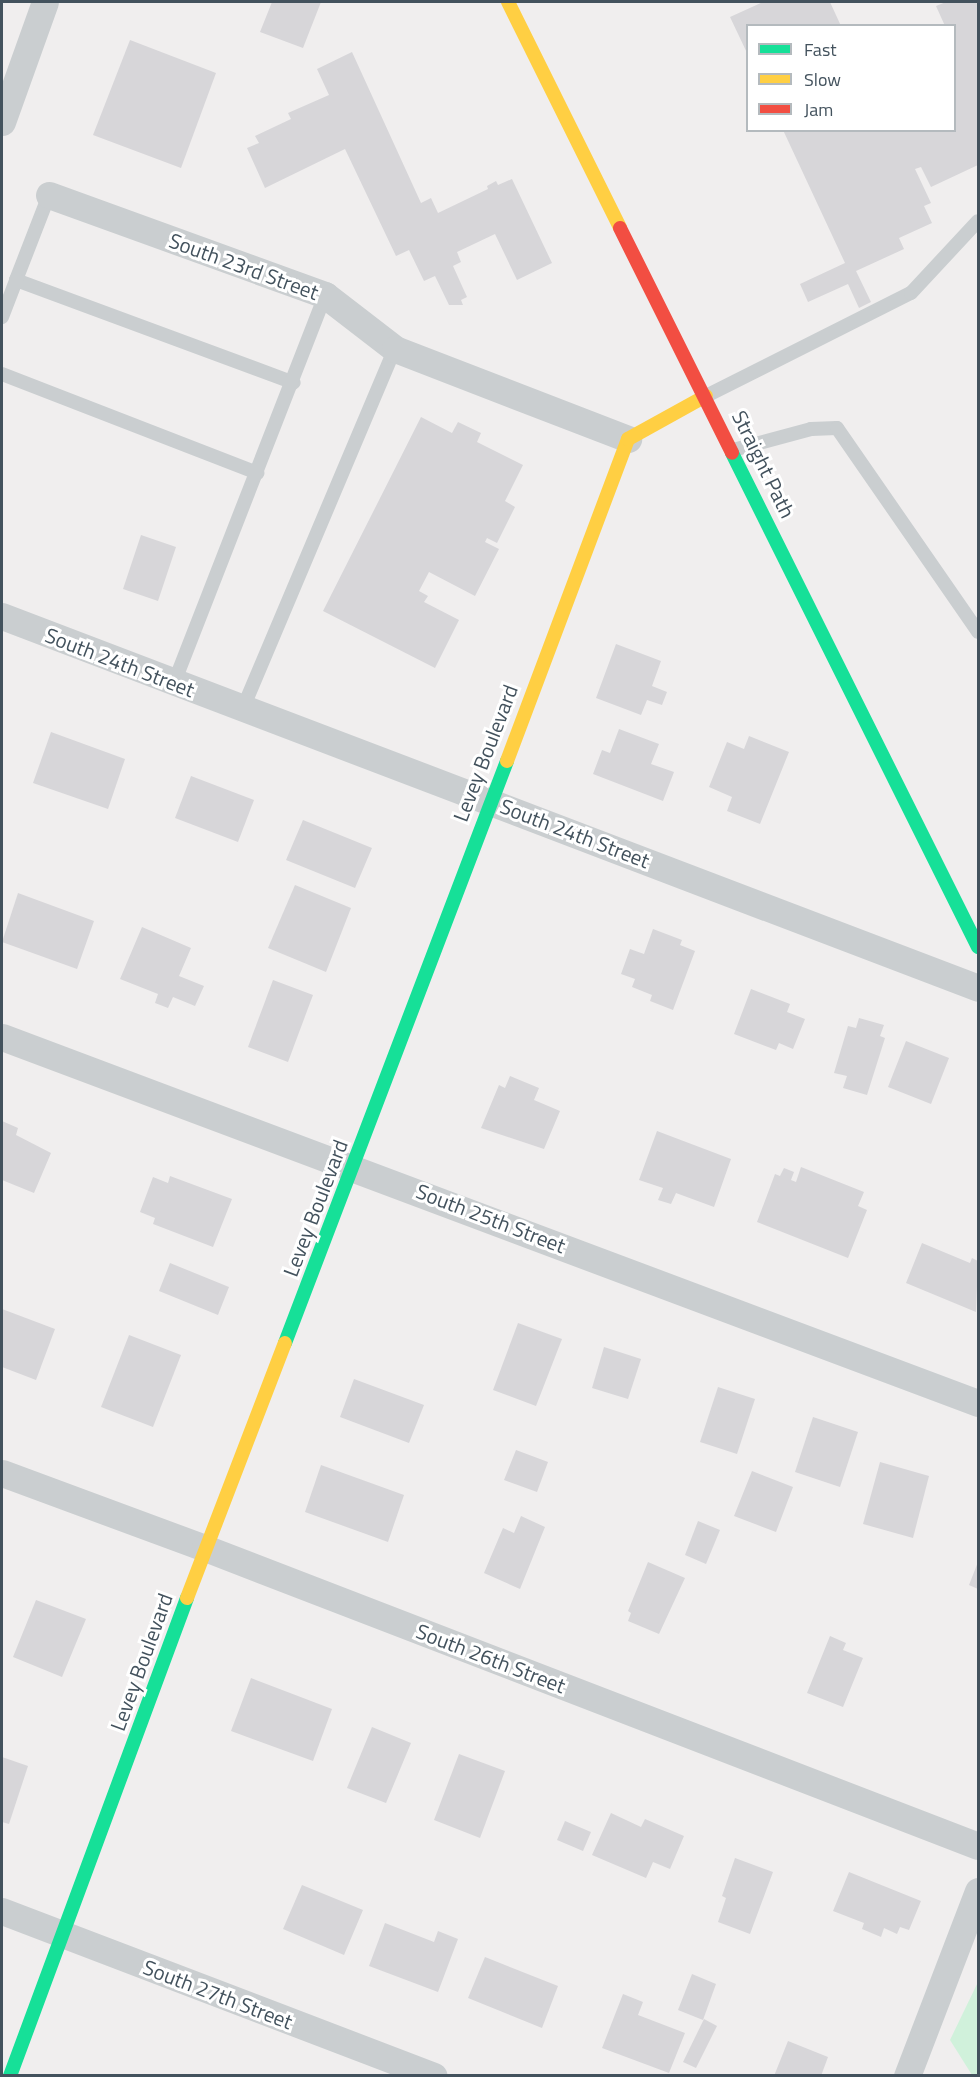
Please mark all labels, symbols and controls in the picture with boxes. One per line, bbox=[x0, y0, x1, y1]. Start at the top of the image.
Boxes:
legend bbox=[746, 24, 956, 132]
text: Fast bbox=[804, 36, 837, 63]
text: Slow bbox=[804, 66, 841, 93]
text: Jam bbox=[804, 96, 833, 123]
street label: South 23rd Street bbox=[166, 227, 322, 305]
street label: Straight Path bbox=[727, 406, 801, 522]
street label: South 24th Street bbox=[42, 622, 198, 702]
street label: Levey Boulevard bbox=[447, 681, 523, 825]
street label: South 24th Street bbox=[497, 793, 653, 873]
street label: Levey Boulevard bbox=[277, 1136, 353, 1280]
street label: South 25th Street bbox=[413, 1178, 569, 1258]
street label: Levey Boulevard bbox=[104, 1590, 178, 1734]
street label: South 26th Street bbox=[413, 1618, 569, 1698]
street label: South 27th Street bbox=[140, 1954, 296, 2034]

